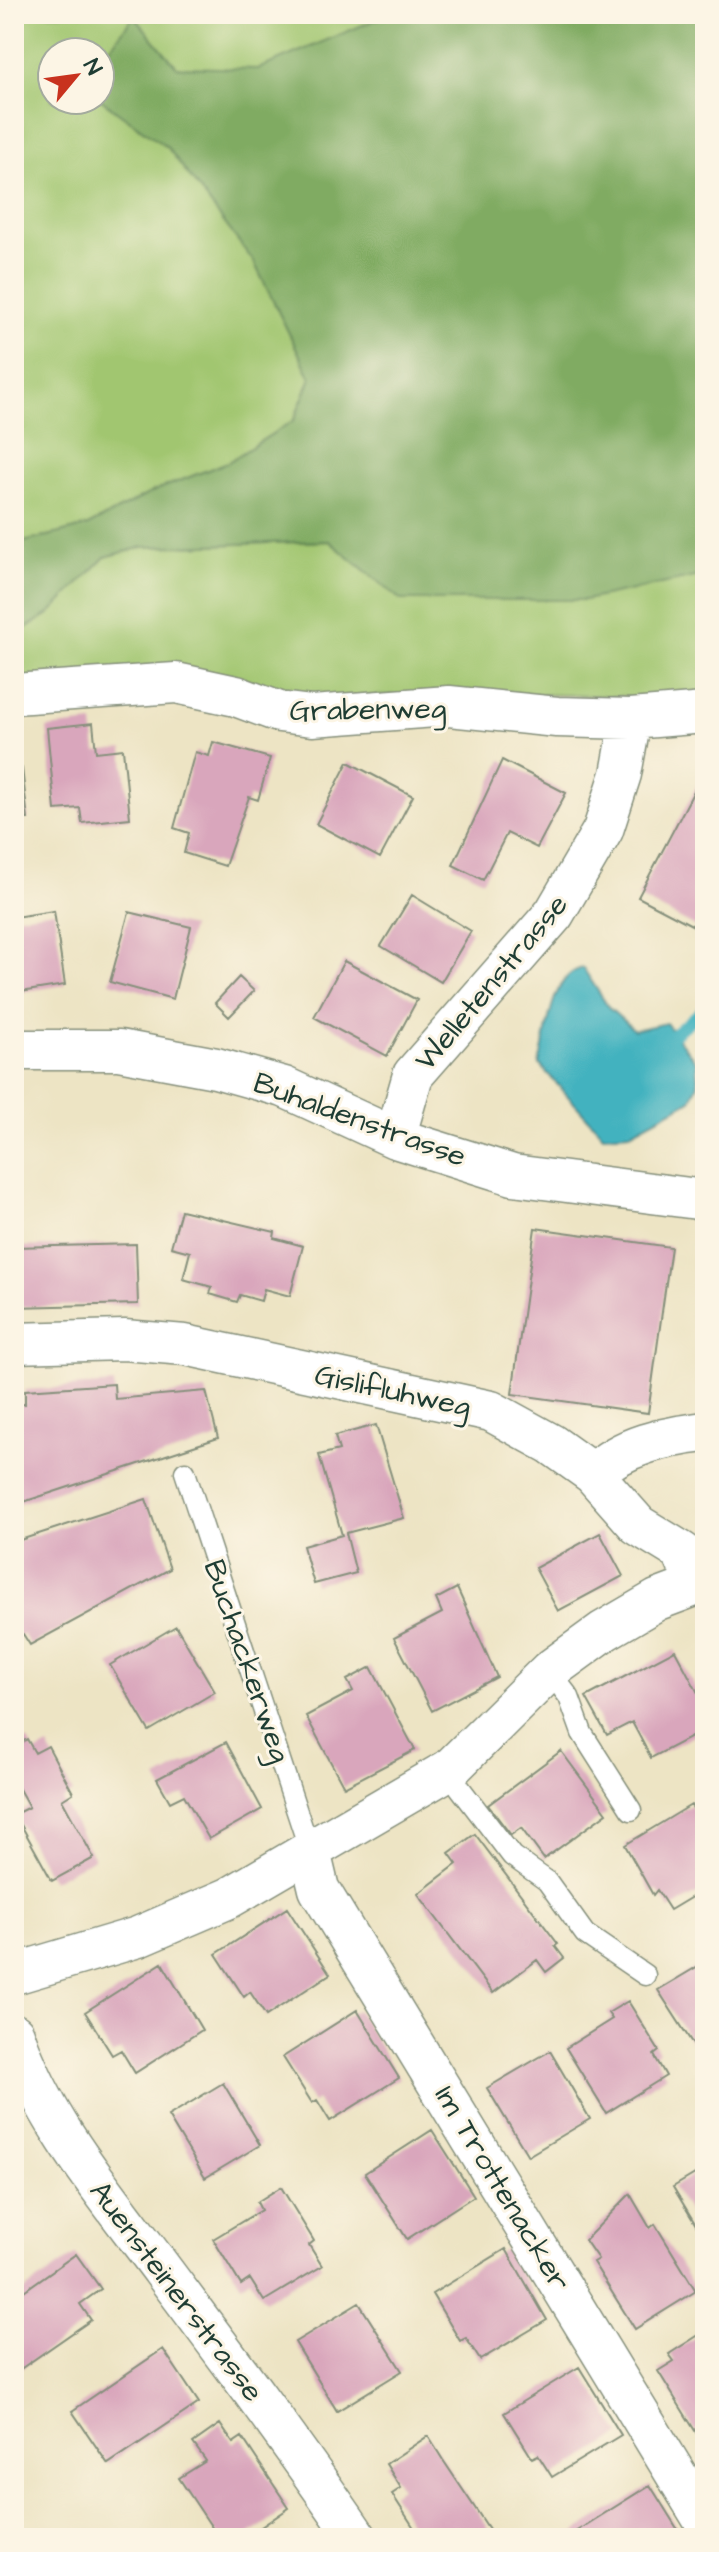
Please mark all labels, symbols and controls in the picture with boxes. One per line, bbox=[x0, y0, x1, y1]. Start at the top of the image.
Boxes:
north arrow bbox=[36, 36, 116, 116]
text: N bbox=[75, 53, 109, 81]
street label: Grabenweg bbox=[289, 688, 447, 733]
street label: Welletenstrasse bbox=[405, 885, 578, 1080]
street label: Buhaldenstrasse bbox=[248, 1062, 472, 1178]
street label: Gislifluhweg bbox=[311, 1354, 475, 1429]
street label: Buchackerweg bbox=[192, 1554, 301, 1769]
street label: Im Trottenacker bbox=[424, 2078, 580, 2299]
street label: Auensteinerstrasse bbox=[79, 2172, 273, 2411]

